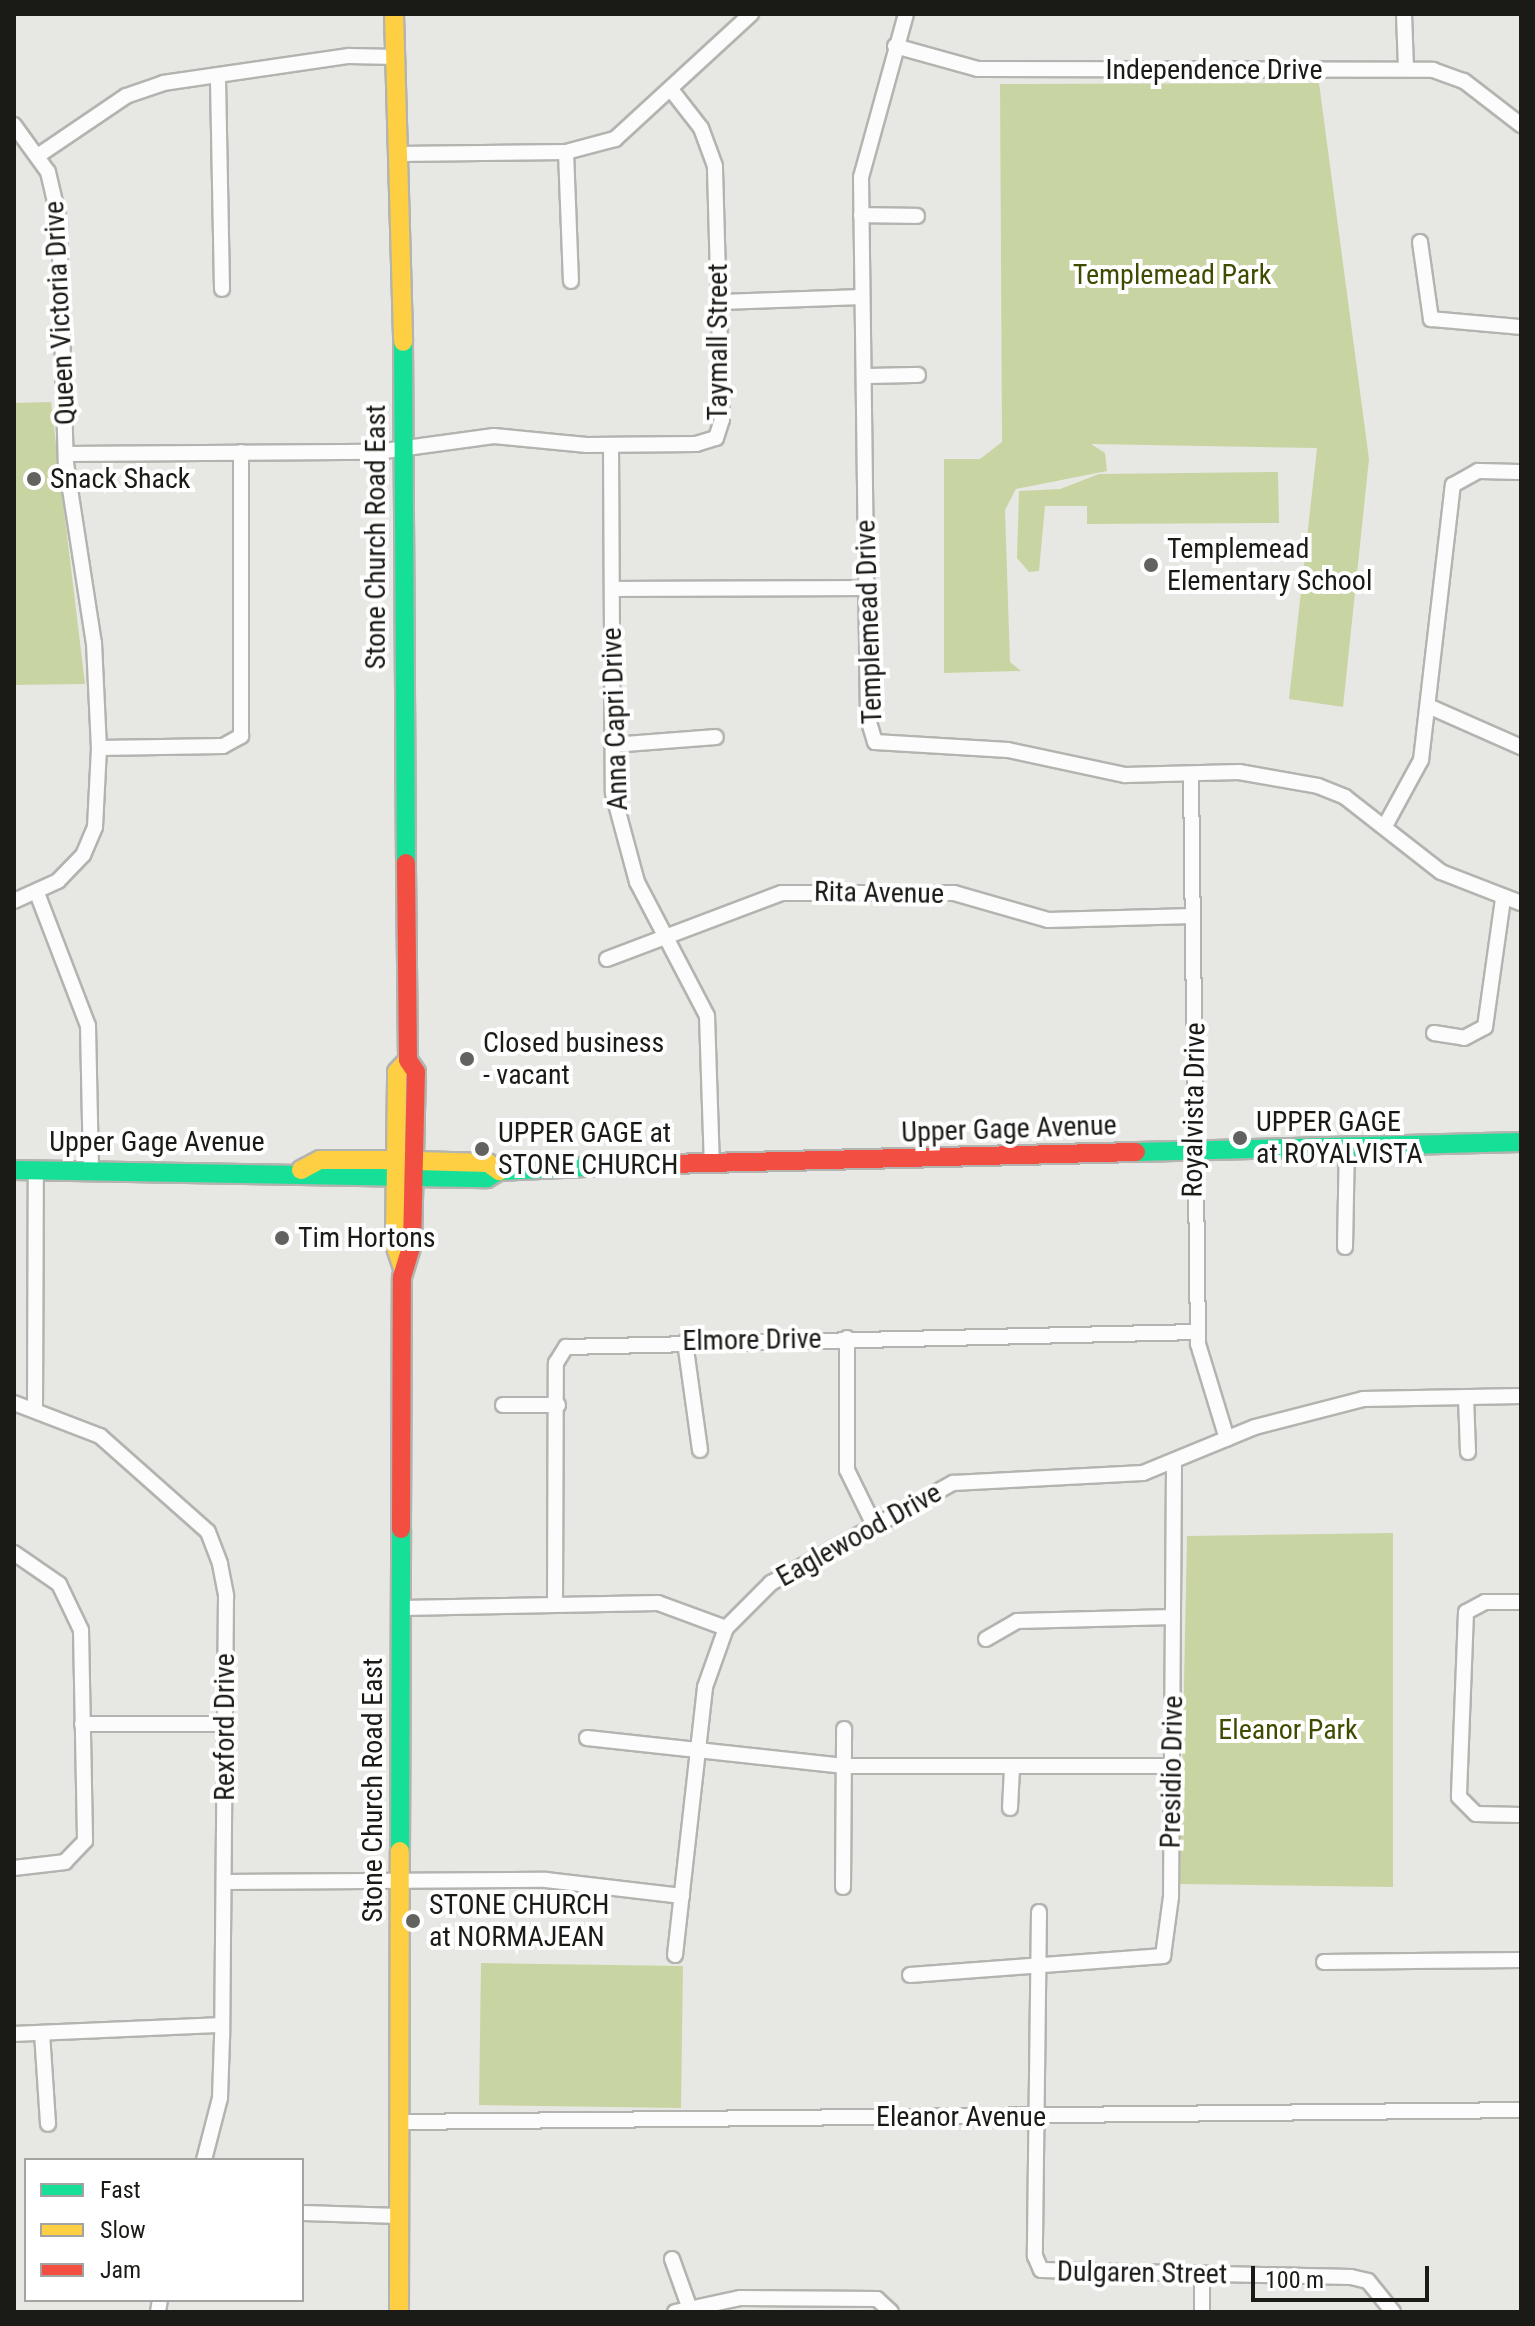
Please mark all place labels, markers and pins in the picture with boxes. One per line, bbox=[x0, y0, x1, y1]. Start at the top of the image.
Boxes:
place label: Snack Shack bbox=[50, 462, 190, 496]
marker: Snack Shack bbox=[25, 470, 43, 488]
place label: Templemead Elementary School bbox=[1167, 532, 1372, 598]
marker: Templemead Elementary School bbox=[1142, 556, 1160, 574]
place label: Closed business - vacant bbox=[483, 1026, 664, 1092]
marker: Closed business - vacant bbox=[458, 1050, 476, 1068]
place label: UPPER GAGE at ROYALVISTA bbox=[1256, 1105, 1423, 1171]
place label: UPPER GAGE at STONE CHURCH bbox=[498, 1116, 678, 1182]
marker: UPPER GAGE at ROYALVISTA bbox=[1231, 1129, 1249, 1147]
marker: UPPER GAGE at STONE CHURCH bbox=[473, 1140, 491, 1158]
place label: Tim Hortons bbox=[298, 1221, 436, 1255]
marker: Tim Hortons bbox=[273, 1229, 291, 1247]
place label: STONE CHURCH at NORMAJEAN bbox=[429, 1888, 609, 1954]
marker: STONE CHURCH at NORMAJEAN bbox=[404, 1912, 422, 1930]

